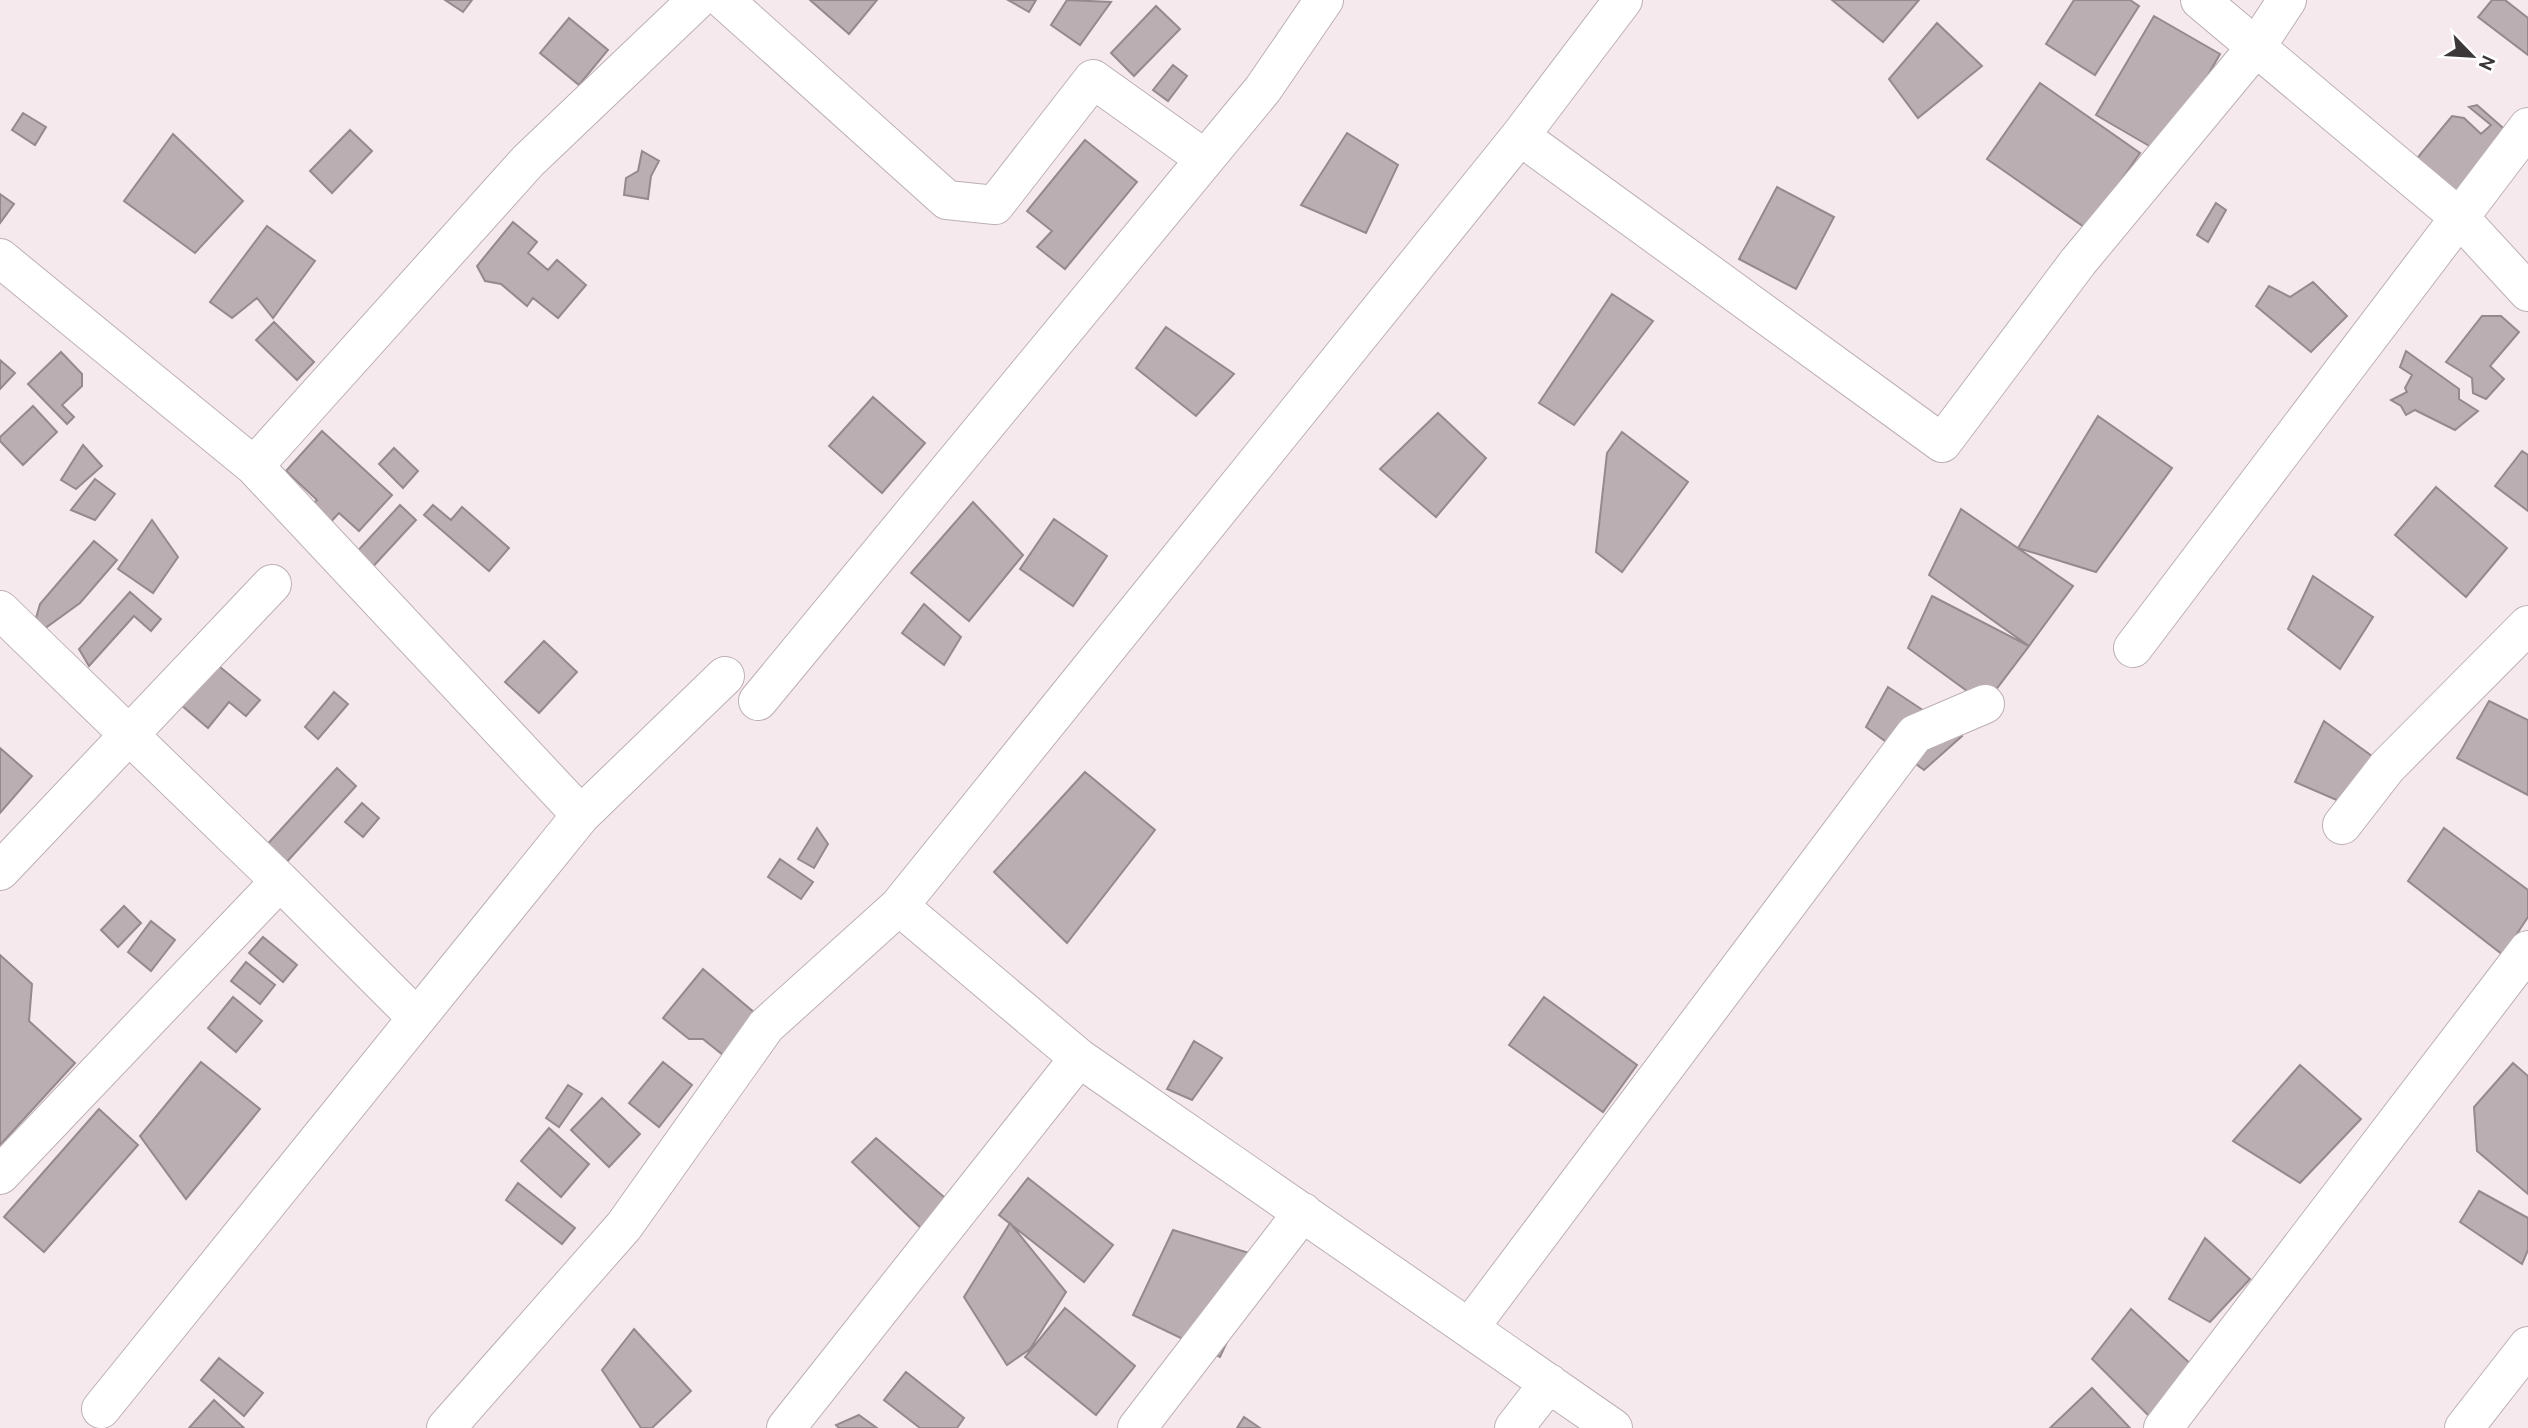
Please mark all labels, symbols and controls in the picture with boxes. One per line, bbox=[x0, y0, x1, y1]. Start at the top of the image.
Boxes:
north arrow bbox=[2437, 21, 2507, 91]
text: N bbox=[2474, 52, 2500, 74]

